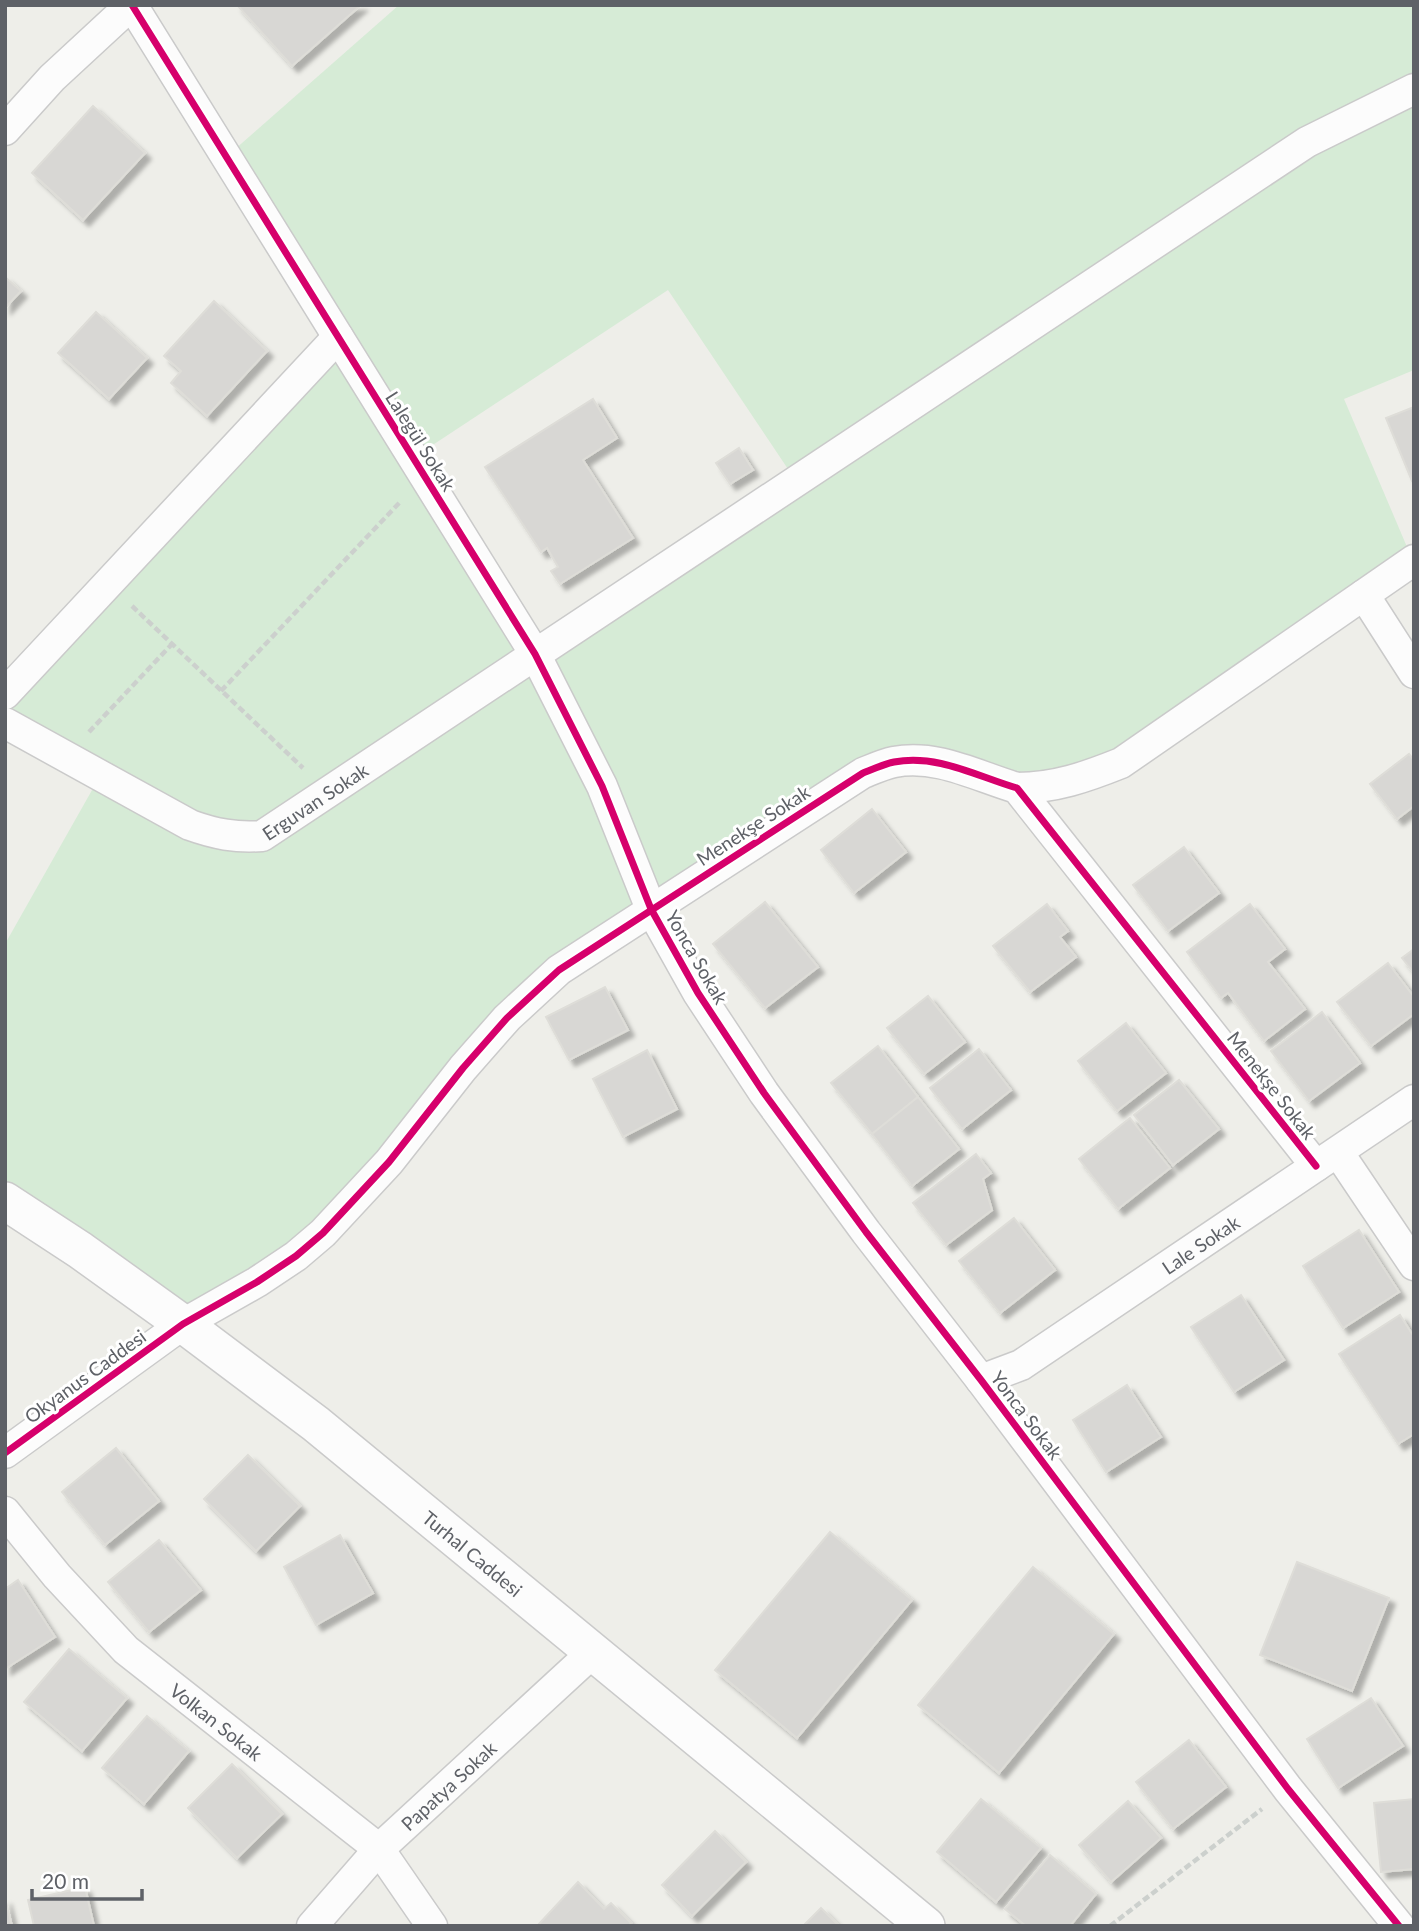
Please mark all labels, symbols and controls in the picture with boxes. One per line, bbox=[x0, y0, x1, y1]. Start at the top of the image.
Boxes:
street label: Lalegül Sokak bbox=[381, 387, 461, 495]
street label: Erguvan Sokak bbox=[257, 757, 372, 844]
street label: Menekşe Sokak bbox=[692, 780, 814, 870]
street label: Yonca Sokak bbox=[661, 906, 733, 1008]
street label: Menekşe Sokak bbox=[1223, 1026, 1321, 1144]
street label: Lale Sokak bbox=[1157, 1210, 1244, 1278]
street label: Okyanus Caddesi bbox=[20, 1324, 150, 1428]
street label: Yonca Sokak bbox=[986, 1366, 1068, 1464]
street label: Turhal Caddesi bbox=[418, 1505, 527, 1601]
street label: Volkan Sokak bbox=[166, 1678, 268, 1765]
street label: Papatya Sokak bbox=[396, 1736, 501, 1835]
scale bar bbox=[32, 1857, 142, 1901]
text: 20 m bbox=[42, 1868, 89, 1893]

